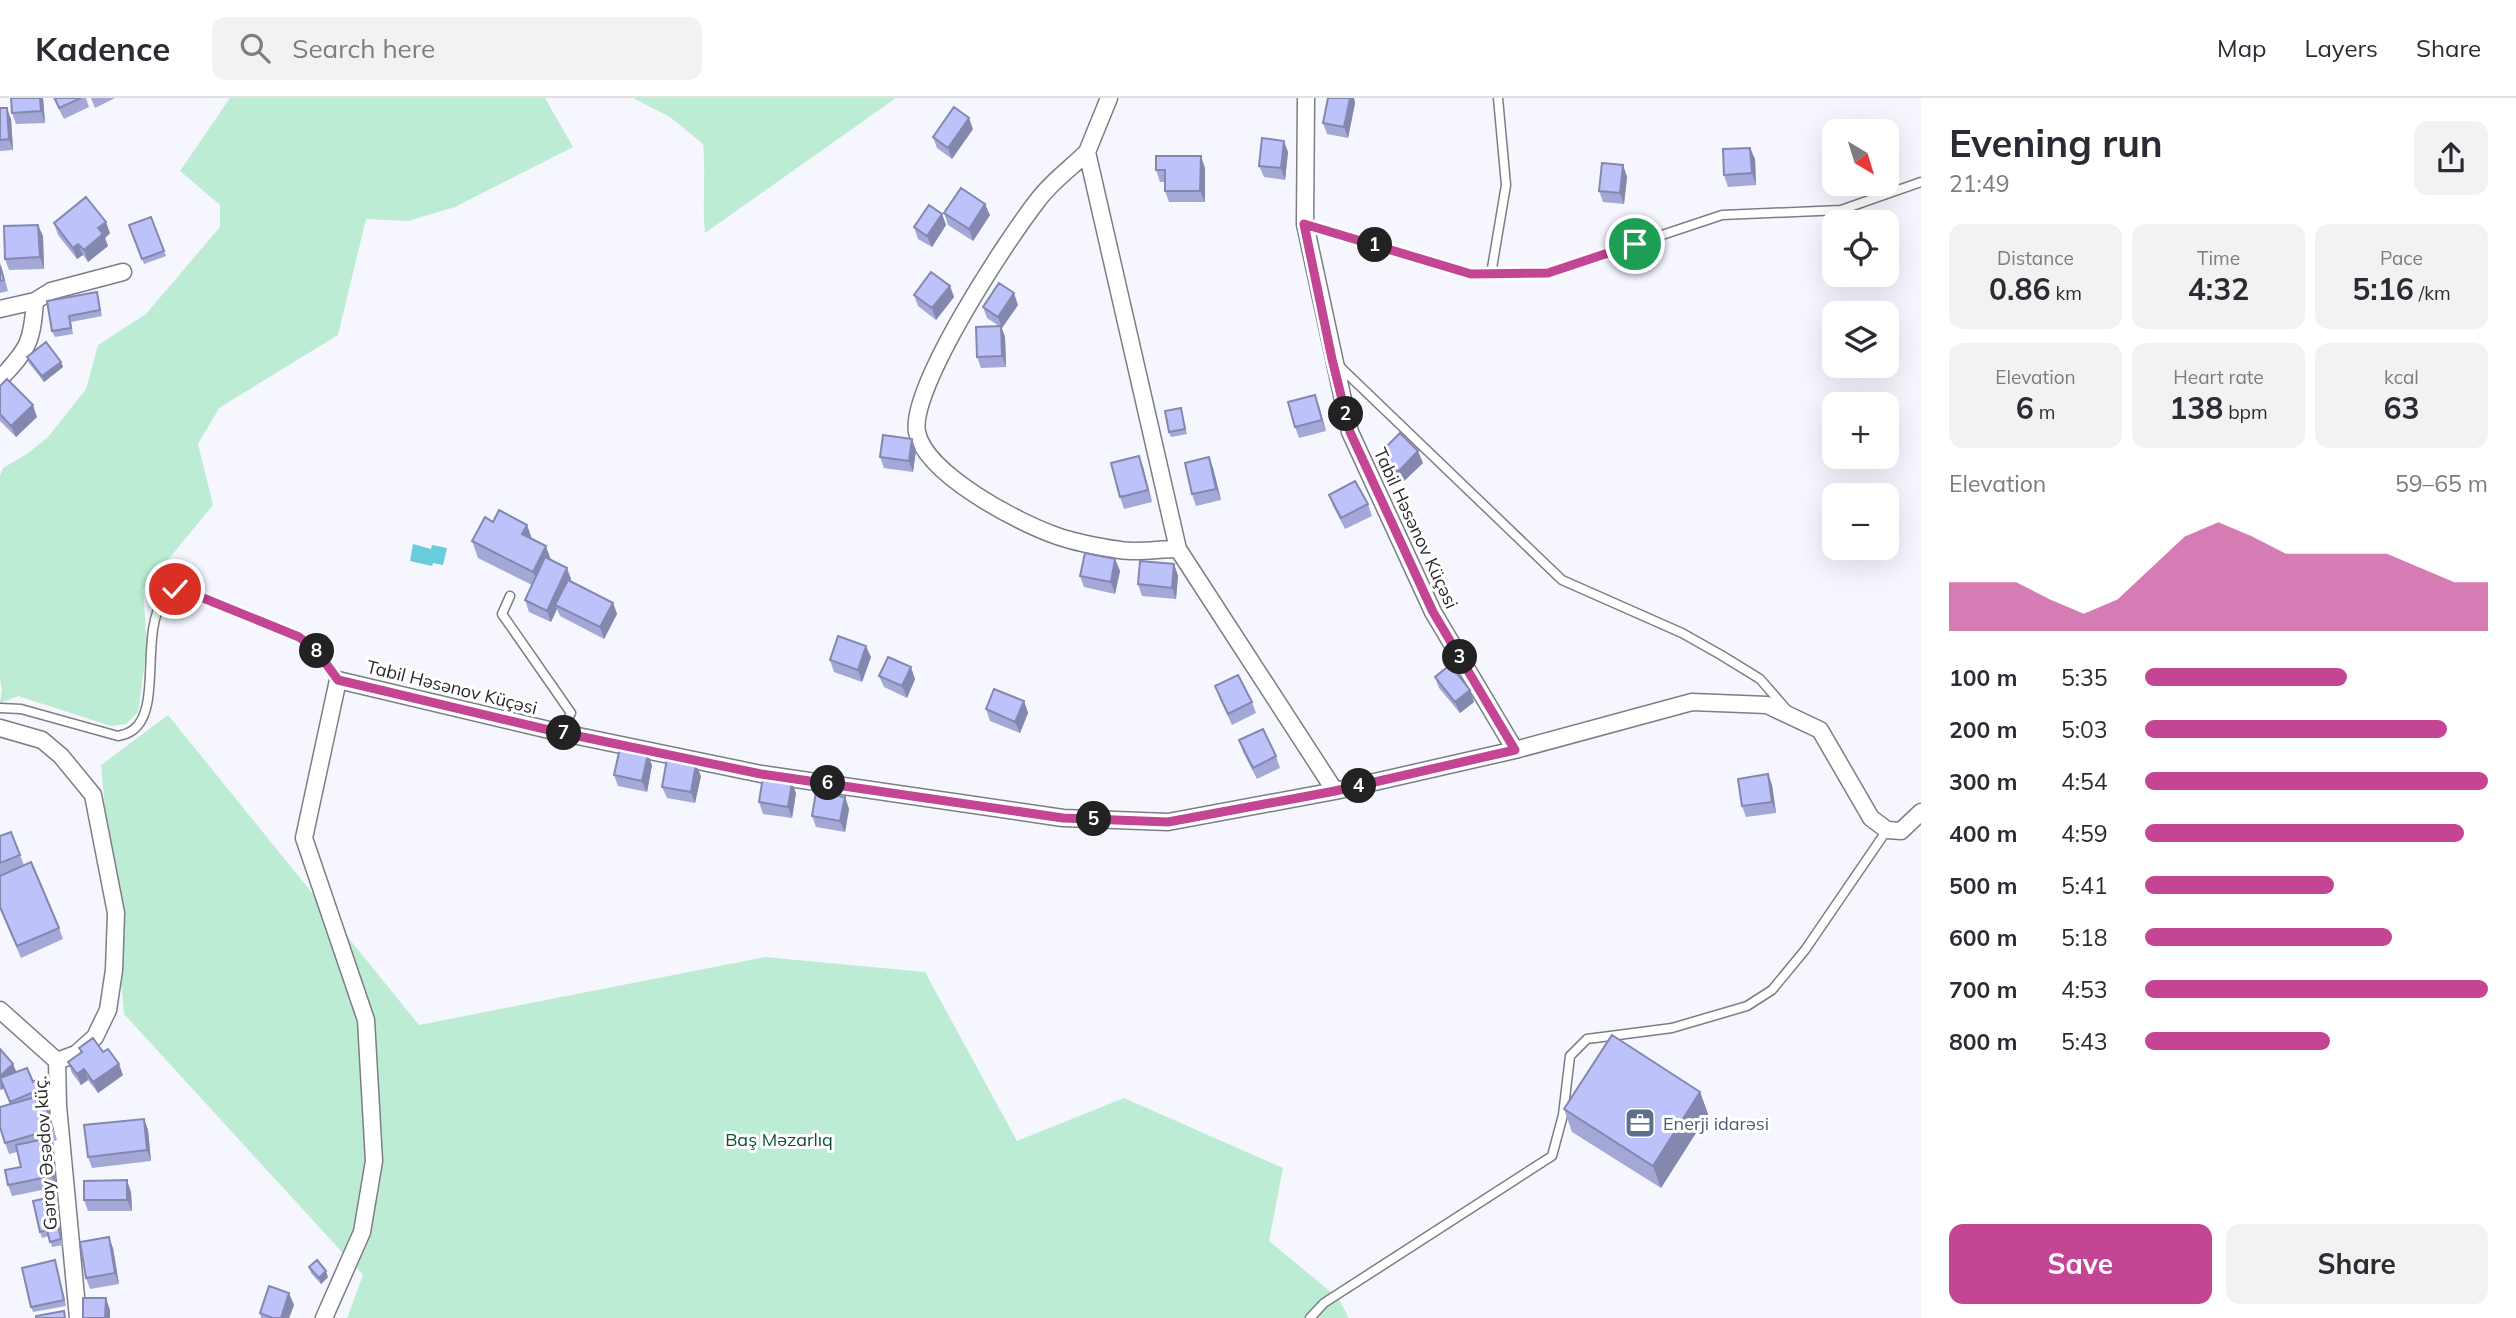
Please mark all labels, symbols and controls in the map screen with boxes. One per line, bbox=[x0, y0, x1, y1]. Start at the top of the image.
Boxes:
search box bbox=[212, 17, 702, 80]
text: Kadence bbox=[35, 28, 170, 69]
icon: search bbox=[236, 29, 274, 67]
text: Search here bbox=[292, 32, 435, 65]
text: Map bbox=[2217, 33, 2266, 63]
text: Layers bbox=[2304, 33, 2378, 63]
text: Share bbox=[2416, 33, 2481, 63]
north arrow bbox=[1822, 119, 1899, 196]
map controls bbox=[1822, 119, 1899, 560]
text: Evening run bbox=[1949, 119, 2163, 167]
button: share bbox=[2414, 121, 2488, 195]
text: 21:49 bbox=[1949, 169, 2009, 198]
button: locate bbox=[1822, 210, 1899, 287]
pin bbox=[1605, 214, 1665, 274]
icon: arrive bbox=[1616, 225, 1654, 263]
pin: 1 bbox=[1358, 228, 1392, 262]
text: 1 bbox=[1369, 232, 1380, 256]
text: Distance bbox=[1997, 246, 2074, 270]
text: Time bbox=[2197, 246, 2240, 270]
text: Pace bbox=[2380, 246, 2423, 270]
text: 0.86 bbox=[1989, 270, 2051, 308]
text: 4:32 bbox=[2188, 270, 2249, 308]
text: 5:16 bbox=[2352, 270, 2414, 308]
text: km bbox=[2051, 281, 2082, 305]
text: /km bbox=[2414, 281, 2451, 305]
button: layers bbox=[1822, 301, 1899, 378]
text: Elevation bbox=[1995, 365, 2076, 389]
text: Heart rate bbox=[2173, 365, 2264, 389]
text: kcal bbox=[2384, 365, 2419, 389]
text: 6 bbox=[2016, 389, 2034, 427]
text: 138 bbox=[2169, 389, 2223, 427]
text: 63 bbox=[2384, 389, 2420, 427]
button: + bbox=[1822, 392, 1899, 469]
pin: 2 bbox=[1328, 396, 1364, 432]
text: m bbox=[2034, 400, 2055, 424]
text: bpm bbox=[2223, 400, 2268, 424]
text: 2 bbox=[1340, 401, 1351, 425]
street label: Tabil Həsənov Küçəsi bbox=[1369, 444, 1463, 612]
text: Elevation bbox=[1949, 469, 2046, 498]
text: 59–65 m bbox=[2395, 469, 2488, 498]
button: − bbox=[1822, 483, 1899, 560]
pin bbox=[145, 559, 205, 619]
icon: check bbox=[156, 570, 194, 608]
pin: 8 bbox=[300, 634, 334, 668]
text: 8 bbox=[311, 638, 322, 662]
pin: 3 bbox=[1442, 640, 1478, 674]
text: 3 bbox=[1454, 644, 1465, 668]
street label: Tabil Həsənov Küçəsi bbox=[364, 655, 540, 719]
text: 100 m bbox=[1949, 663, 2017, 692]
text: 5:35 bbox=[2061, 663, 2108, 692]
text: 200 m bbox=[1949, 715, 2017, 744]
text: 5:03 bbox=[2061, 715, 2108, 744]
pin: 7 bbox=[546, 716, 582, 750]
text: 7 bbox=[558, 720, 569, 744]
pin: 6 bbox=[810, 766, 846, 800]
text: 300 m bbox=[1949, 767, 2017, 796]
text: 4:54 bbox=[2061, 767, 2108, 796]
pin: 4 bbox=[1342, 768, 1376, 804]
text: 6 bbox=[822, 770, 833, 794]
text: 4 bbox=[1353, 773, 1364, 797]
pin: 5 bbox=[1076, 802, 1112, 836]
text: 5 bbox=[1088, 806, 1099, 830]
text: 400 m bbox=[1949, 819, 2017, 848]
text: 4:59 bbox=[2061, 819, 2108, 848]
text: 500 m bbox=[1949, 871, 2017, 900]
text: 5:41 bbox=[2061, 871, 2108, 900]
text: 600 m bbox=[1949, 923, 2017, 952]
text: 5:18 bbox=[2061, 923, 2108, 952]
text: 700 m bbox=[1949, 975, 2017, 1004]
text: 4:53 bbox=[2061, 975, 2108, 1004]
text: 800 m bbox=[1949, 1027, 2017, 1056]
text: 5:43 bbox=[2061, 1027, 2108, 1056]
street label: Gəray Əsədov küç. bbox=[28, 1075, 62, 1231]
office icon: Enerji idarəsi bbox=[1623, 1106, 1657, 1140]
place label: Enerji idarəsi bbox=[1663, 1112, 1769, 1135]
park label: Baş Məzarlıq bbox=[725, 1128, 833, 1151]
button: Save bbox=[1949, 1224, 2212, 1304]
button: Share bbox=[2226, 1224, 2488, 1304]

